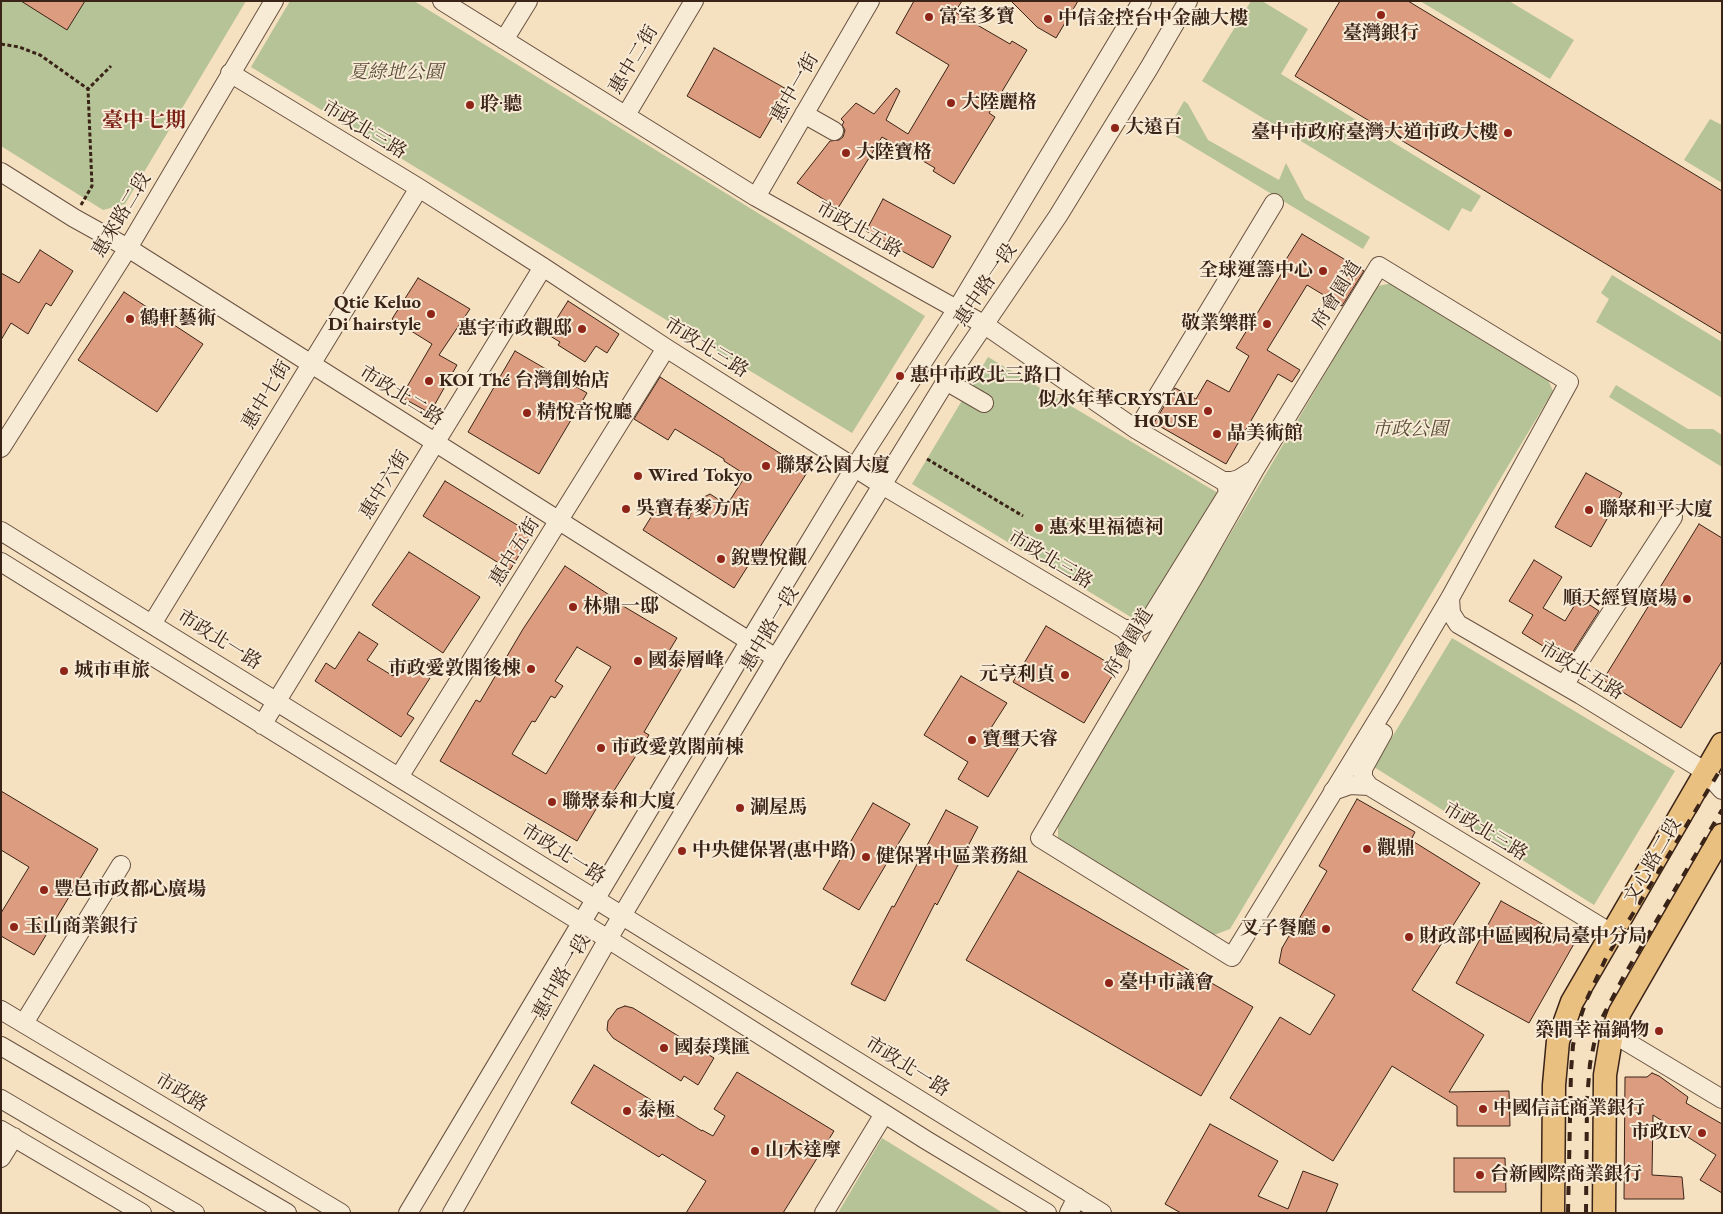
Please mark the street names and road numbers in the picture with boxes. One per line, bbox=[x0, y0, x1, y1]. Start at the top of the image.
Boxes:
street label: 惠中二街 bbox=[605, 22, 663, 98]
street label: 惠中一街 bbox=[766, 49, 824, 127]
street label: 市政北三路 bbox=[317, 96, 411, 164]
street label: 惠來路二段 bbox=[88, 168, 156, 262]
street label: 市政北五路 bbox=[812, 197, 906, 263]
street label: 惠中路一段 bbox=[950, 239, 1022, 331]
street label: 府會園道 bbox=[1307, 257, 1367, 333]
street label: 市政北三路 bbox=[660, 313, 752, 383]
street label: 惠中七街 bbox=[238, 357, 296, 433]
street label: 市政北二路 bbox=[355, 361, 447, 431]
street label: 惠中六街 bbox=[355, 447, 415, 523]
street label: 惠中五街 bbox=[485, 514, 545, 590]
street label: 市政北三路 bbox=[1003, 526, 1097, 594]
street label: 惠中路一段 bbox=[736, 582, 804, 676]
street label: 市政北一路 bbox=[173, 605, 265, 675]
street label: 府會園道 bbox=[1100, 605, 1158, 681]
street label: 市政北五路 bbox=[1534, 637, 1628, 705]
street label: 市政北三路 bbox=[1438, 798, 1532, 866]
street label: 文心路二段 bbox=[1619, 814, 1687, 908]
street label: 市政北一路 bbox=[517, 819, 609, 889]
street label: 惠中路一段 bbox=[528, 930, 596, 1024]
street label: 市政北一路 bbox=[861, 1032, 953, 1102]
street label: 市政路 bbox=[151, 1069, 211, 1117]

